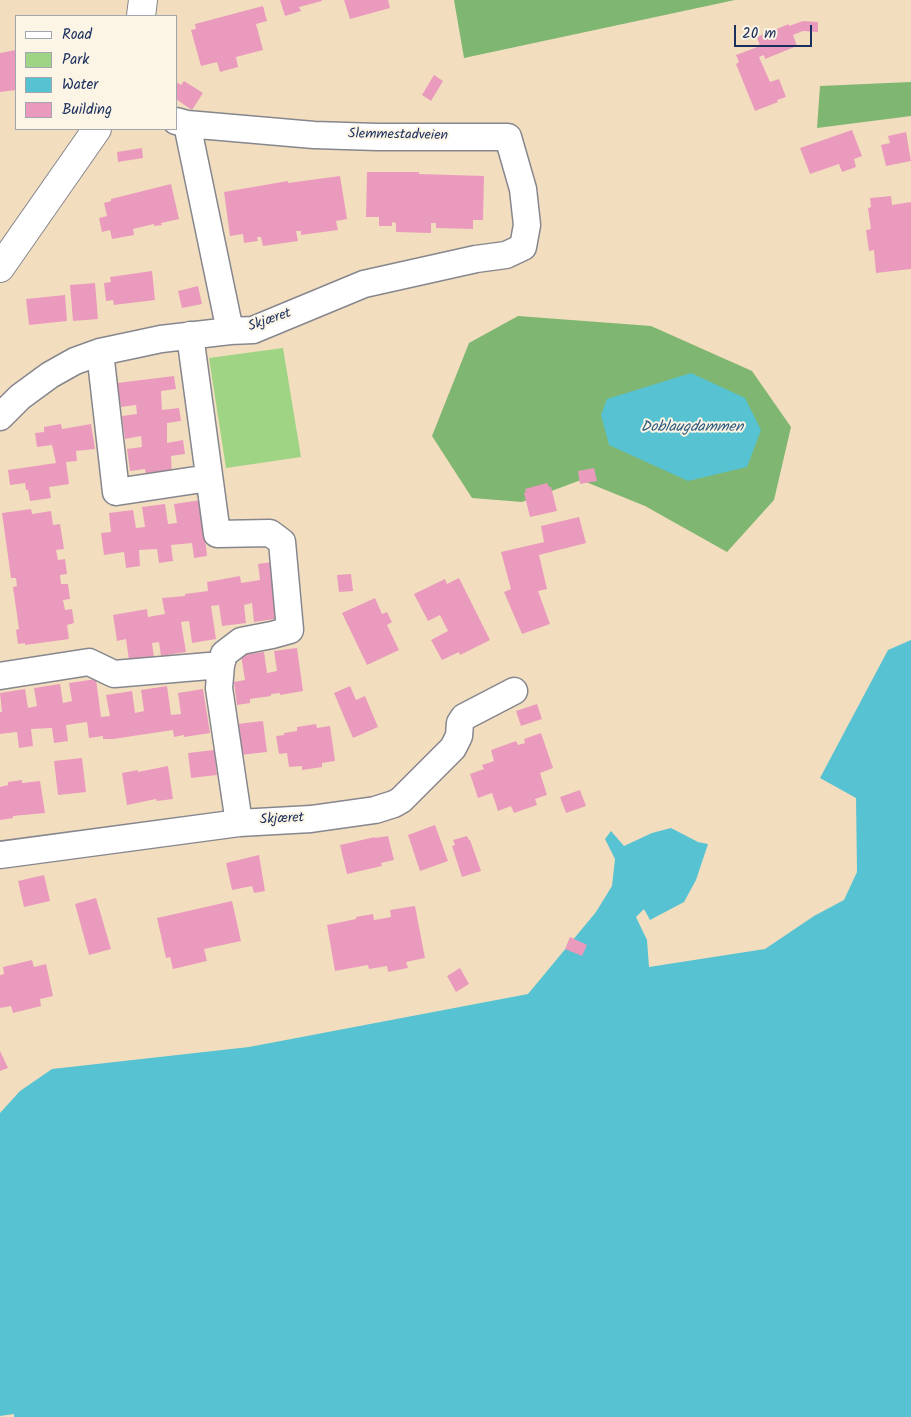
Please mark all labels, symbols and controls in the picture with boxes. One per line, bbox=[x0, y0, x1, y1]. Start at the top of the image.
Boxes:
legend bbox=[15, 15, 178, 130]
scale bar bbox=[736, 15, 814, 47]
text: 20 m bbox=[742, 22, 776, 46]
text: Road bbox=[62, 23, 92, 47]
text: Park bbox=[62, 48, 89, 72]
text: Water bbox=[62, 73, 98, 97]
text: Building bbox=[62, 98, 112, 122]
street label: Slemmestadveien bbox=[348, 127, 448, 145]
street label: Skjæret bbox=[246, 306, 294, 336]
water label: Doblaugdammen bbox=[641, 419, 743, 437]
street label: Skjæret bbox=[259, 810, 305, 830]

